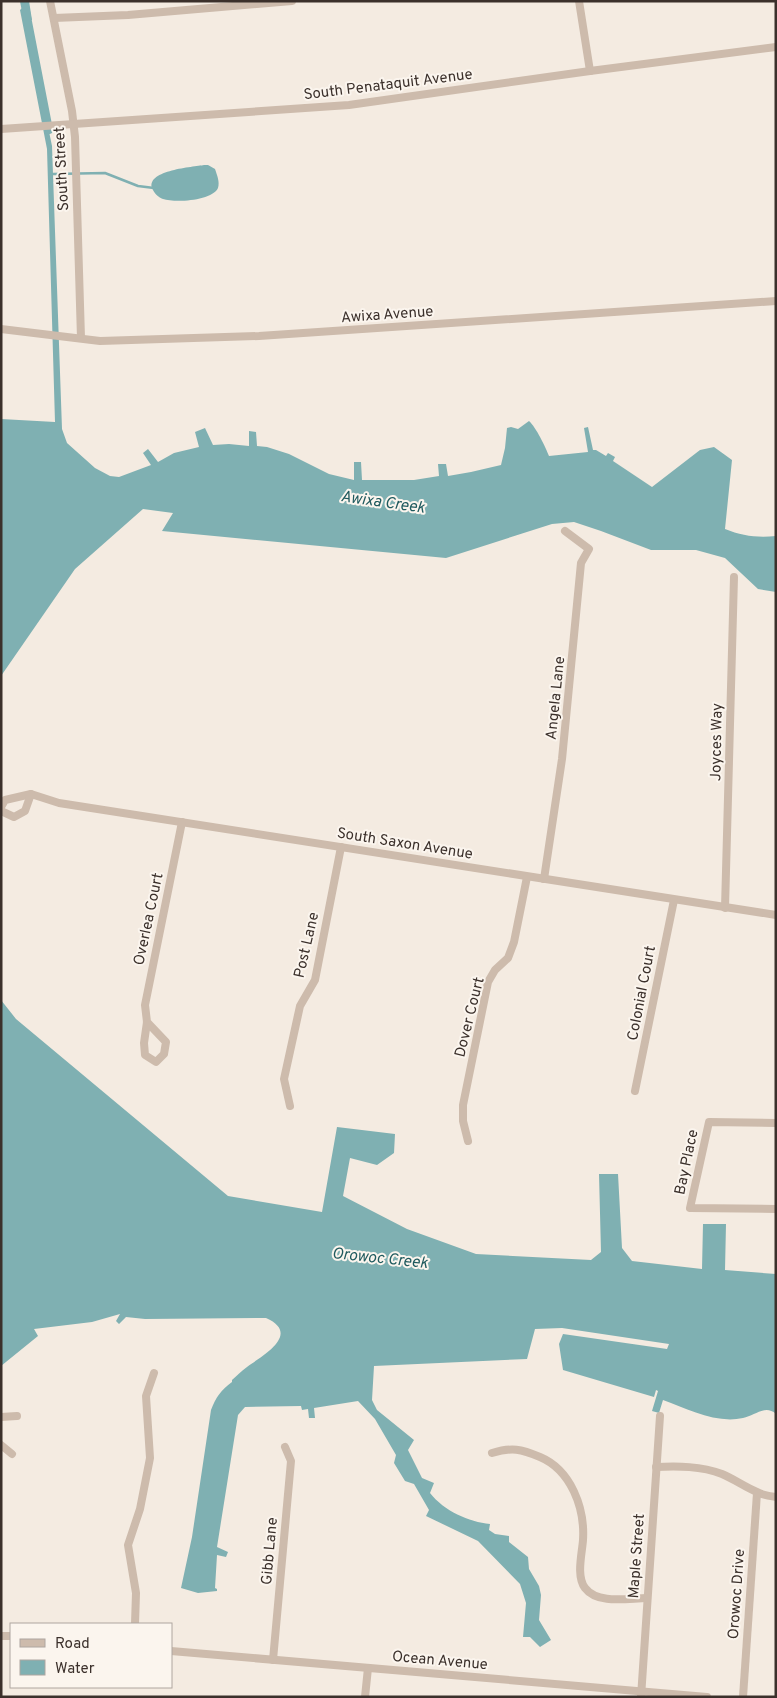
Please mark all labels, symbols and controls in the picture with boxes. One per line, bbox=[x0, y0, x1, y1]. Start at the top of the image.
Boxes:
street label: South Penataquit Avenue bbox=[303, 66, 474, 105]
street label: South Street bbox=[51, 126, 74, 211]
street label: Awixa Avenue bbox=[340, 303, 434, 328]
water label: Awixa Creek bbox=[339, 487, 427, 519]
street label: Angela Lane bbox=[543, 655, 570, 741]
street label: Joyces Way bbox=[707, 703, 728, 781]
street label: South Saxon Avenue bbox=[336, 824, 474, 865]
street label: Overlea Court bbox=[130, 871, 169, 967]
street label: Post Lane bbox=[291, 911, 324, 980]
street label: Colonial Court bbox=[624, 944, 661, 1042]
street label: Dover Court bbox=[451, 975, 490, 1059]
street label: Bay Place bbox=[671, 1128, 704, 1197]
water label: Orowoc Creek bbox=[331, 1244, 430, 1274]
street label: Maple Street bbox=[625, 1513, 650, 1599]
street label: Gibb Lane bbox=[258, 1517, 283, 1586]
street label: Orowoc Drive bbox=[725, 1548, 750, 1640]
legend bbox=[10, 1623, 172, 1688]
text: Road bbox=[55, 1635, 90, 1654]
street label: Ocean Avenue bbox=[391, 1648, 489, 1675]
text: Water bbox=[55, 1660, 95, 1679]

